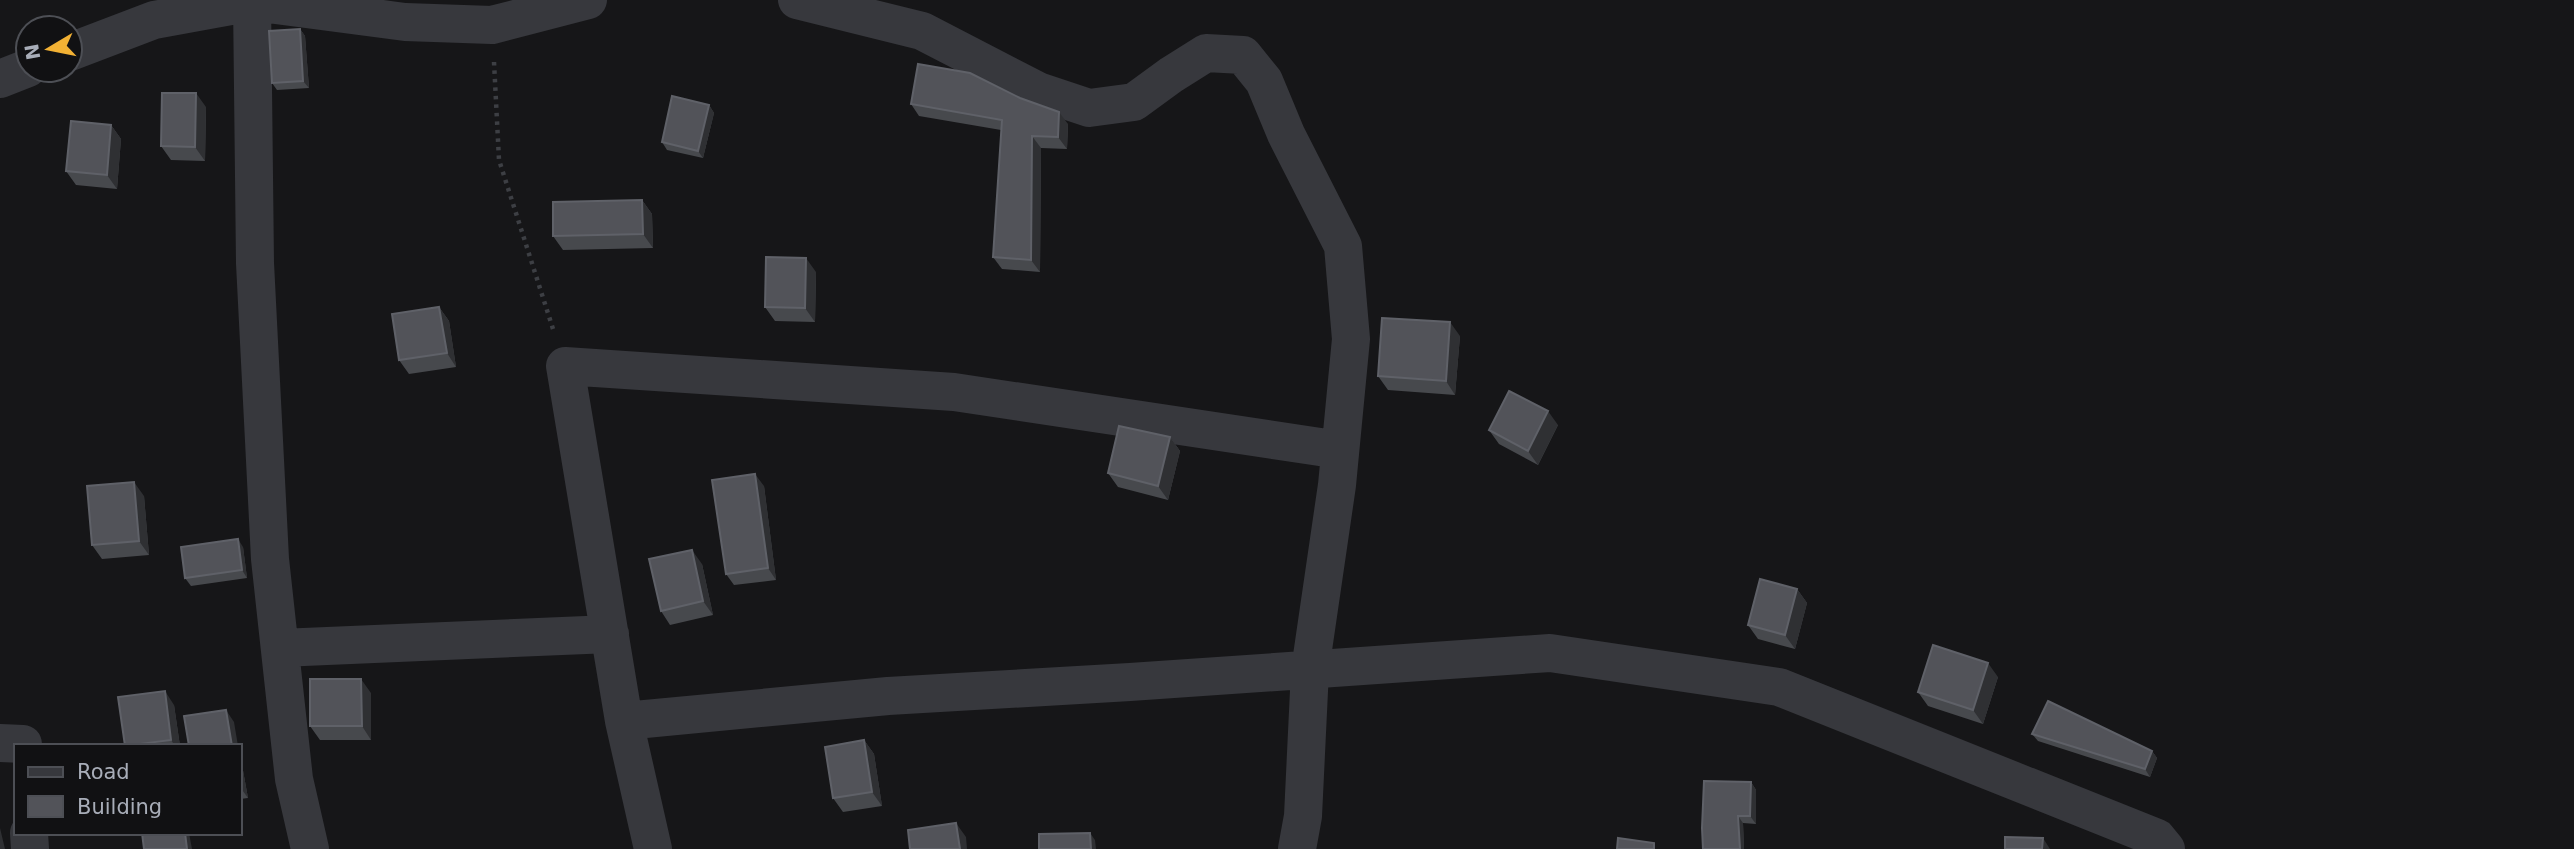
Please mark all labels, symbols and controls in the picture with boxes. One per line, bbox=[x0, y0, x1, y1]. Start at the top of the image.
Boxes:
north arrow bbox=[14, 14, 84, 84]
text: N bbox=[20, 42, 44, 62]
legend bbox=[14, 744, 242, 835]
text: Road bbox=[77, 760, 130, 784]
text: Building bbox=[77, 795, 162, 819]

